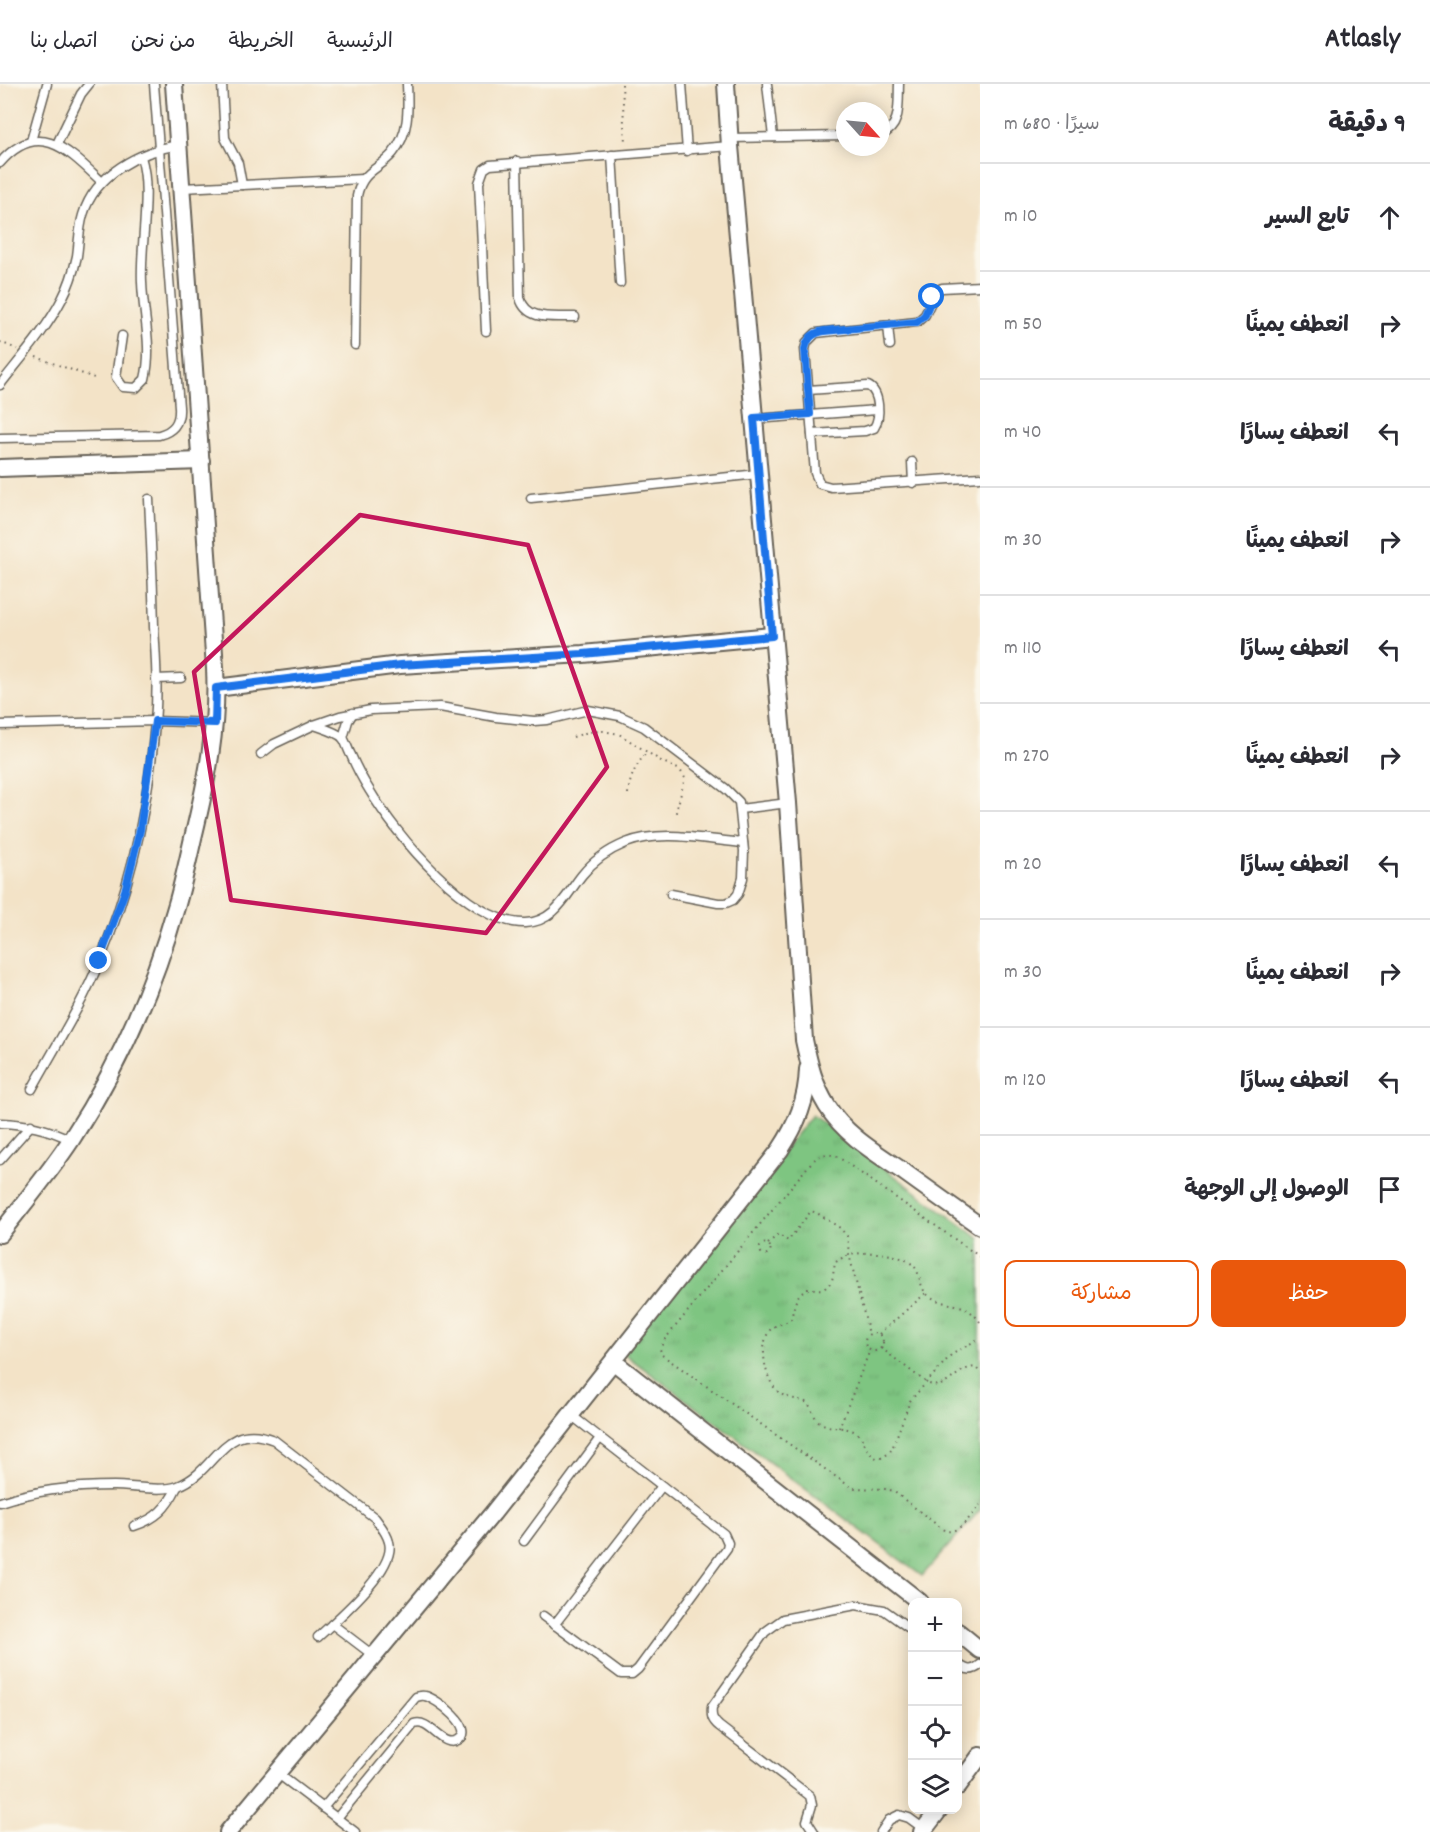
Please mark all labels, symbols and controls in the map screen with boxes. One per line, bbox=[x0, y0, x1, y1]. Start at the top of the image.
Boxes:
text: Atlasly bbox=[1325, 21, 1400, 61]
text: اتصل بنا bbox=[30, 28, 98, 58]
text: من نحن bbox=[131, 28, 195, 58]
text: الخريطة bbox=[228, 28, 294, 58]
text: الرئيسية bbox=[327, 28, 393, 58]
north arrow bbox=[836, 102, 890, 156]
text: 9 دقيقة bbox=[1328, 107, 1406, 144]
text: سيرًا · 680 m bbox=[1004, 111, 1100, 139]
icon: ahead bbox=[1373, 201, 1406, 234]
text: 10 m bbox=[1004, 203, 1038, 231]
text: تابع السير bbox=[1266, 203, 1349, 234]
route start bbox=[918, 283, 944, 309]
icon: right bbox=[1373, 309, 1406, 342]
text: 50 m bbox=[1004, 311, 1043, 339]
text: انعطف يمينًا bbox=[1246, 311, 1349, 342]
icon: left bbox=[1373, 417, 1406, 450]
text: 40 m bbox=[1004, 419, 1042, 447]
text: انعطف يسارًا bbox=[1240, 419, 1349, 450]
icon: right bbox=[1373, 525, 1406, 558]
text: 30 m bbox=[1004, 527, 1042, 555]
text: انعطف يمينًا bbox=[1246, 527, 1349, 558]
icon: left bbox=[1373, 633, 1406, 666]
text: 110 m bbox=[1004, 635, 1042, 663]
text: انعطف يسارًا bbox=[1240, 635, 1349, 666]
icon: right bbox=[1373, 741, 1406, 774]
text: 270 m bbox=[1004, 743, 1050, 771]
text: انعطف يمينًا bbox=[1246, 743, 1349, 774]
icon: left bbox=[1373, 849, 1406, 882]
text: 20 m bbox=[1004, 851, 1042, 879]
text: انعطف يسارًا bbox=[1240, 851, 1349, 882]
route end bbox=[85, 947, 111, 973]
icon: right bbox=[1373, 957, 1406, 990]
text: 30 m bbox=[1004, 959, 1042, 987]
text: انعطف يمينًا bbox=[1246, 959, 1349, 990]
icon: left bbox=[1373, 1065, 1406, 1098]
text: 120 m bbox=[1004, 1067, 1046, 1095]
text: انعطف يسارًا bbox=[1240, 1067, 1349, 1098]
icon: arrive bbox=[1373, 1173, 1406, 1206]
text: الوصول إلى الوجهة bbox=[1184, 1175, 1349, 1206]
button: مشاركة bbox=[1004, 1260, 1199, 1327]
button: حفظ bbox=[1211, 1260, 1406, 1327]
map controls bbox=[908, 1598, 962, 1814]
button: + bbox=[908, 1598, 962, 1652]
button: − bbox=[908, 1652, 962, 1706]
button: locate bbox=[908, 1706, 962, 1760]
button: layers bbox=[908, 1760, 962, 1814]

